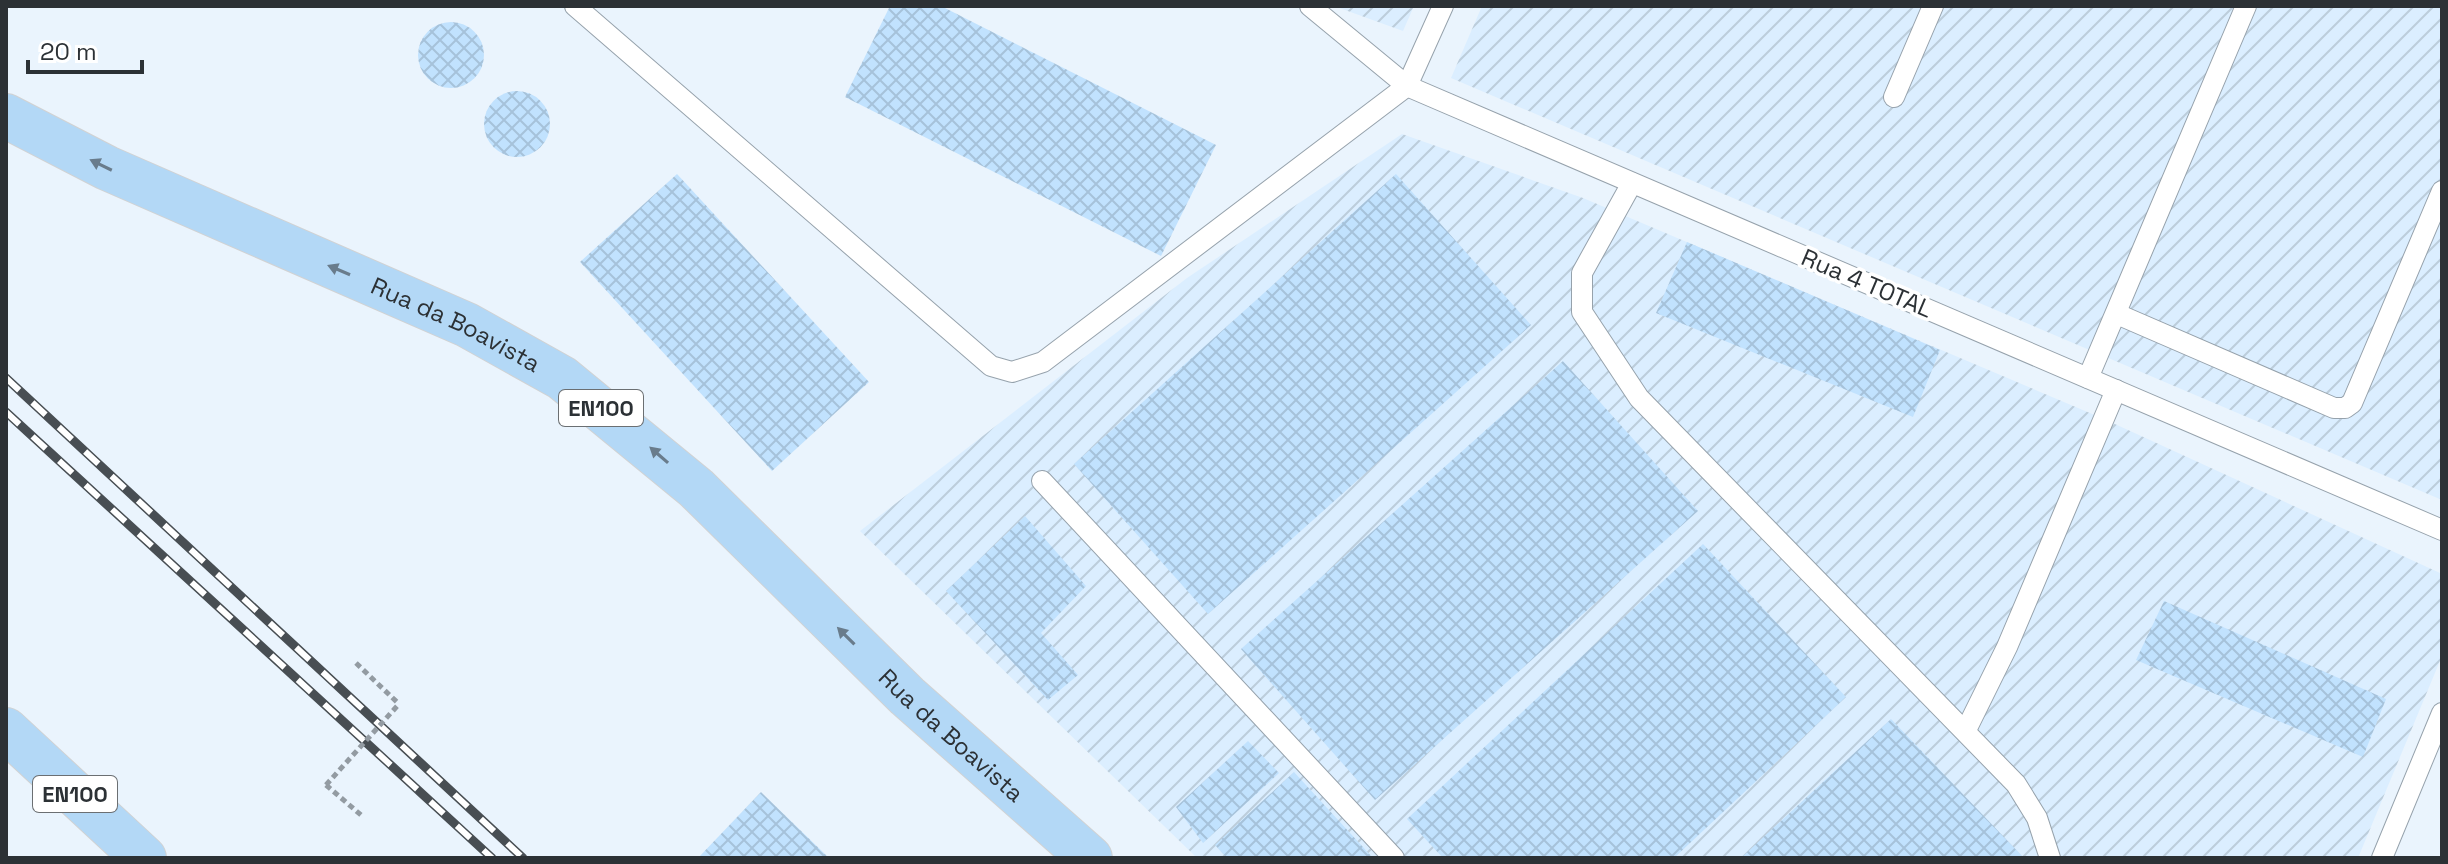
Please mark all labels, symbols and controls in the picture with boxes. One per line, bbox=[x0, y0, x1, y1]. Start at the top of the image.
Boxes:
scale bar bbox=[28, 24, 142, 74]
text: 20 m bbox=[40, 36, 97, 67]
one-way arrow bbox=[90, 158, 113, 171]
street label: Rua 4 TOTAL bbox=[1797, 241, 1937, 325]
one-way arrow bbox=[327, 263, 351, 276]
street label: Rua da Boavista bbox=[366, 270, 547, 379]
road number: EN100 bbox=[559, 390, 643, 426]
one-way arrow bbox=[649, 447, 668, 465]
one-way arrow bbox=[837, 627, 856, 646]
street label: Rua da Boavista bbox=[872, 662, 1031, 808]
road number: EN100 bbox=[33, 776, 117, 812]

